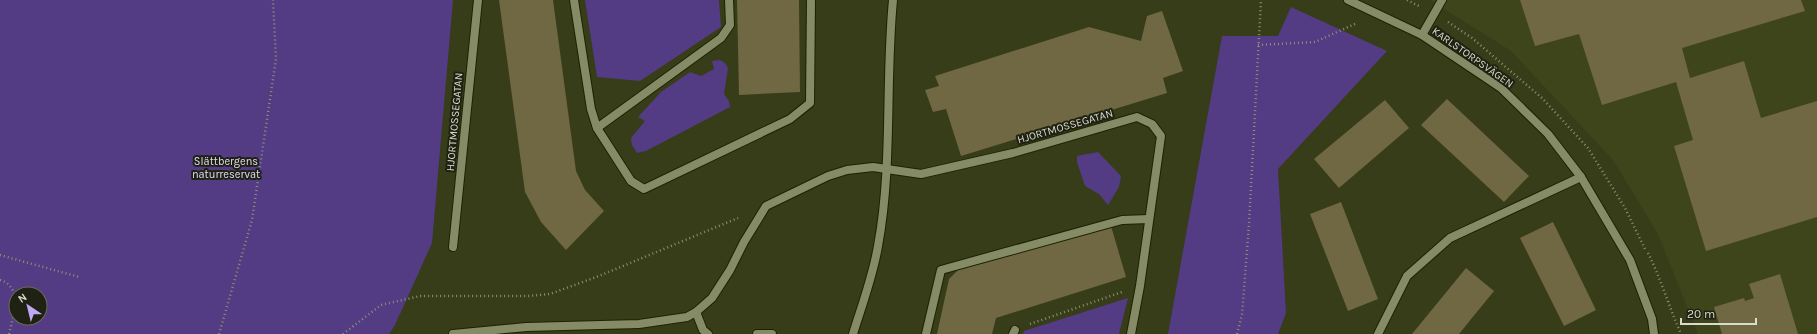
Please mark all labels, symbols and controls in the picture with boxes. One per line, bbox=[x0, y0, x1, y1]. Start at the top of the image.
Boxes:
street label: KARLSTORPSVÄGEN bbox=[1429, 24, 1517, 90]
street label: HJORTMOSSEGATAN bbox=[444, 72, 465, 172]
street label: HJORTMOSSEGATAN bbox=[1016, 107, 1114, 146]
park label: Slättbergens naturreservat bbox=[192, 155, 260, 181]
north arrow bbox=[8, 286, 48, 326]
text: N bbox=[16, 291, 30, 306]
scale bar bbox=[1681, 300, 1756, 326]
text: 20 m bbox=[1687, 307, 1715, 321]

